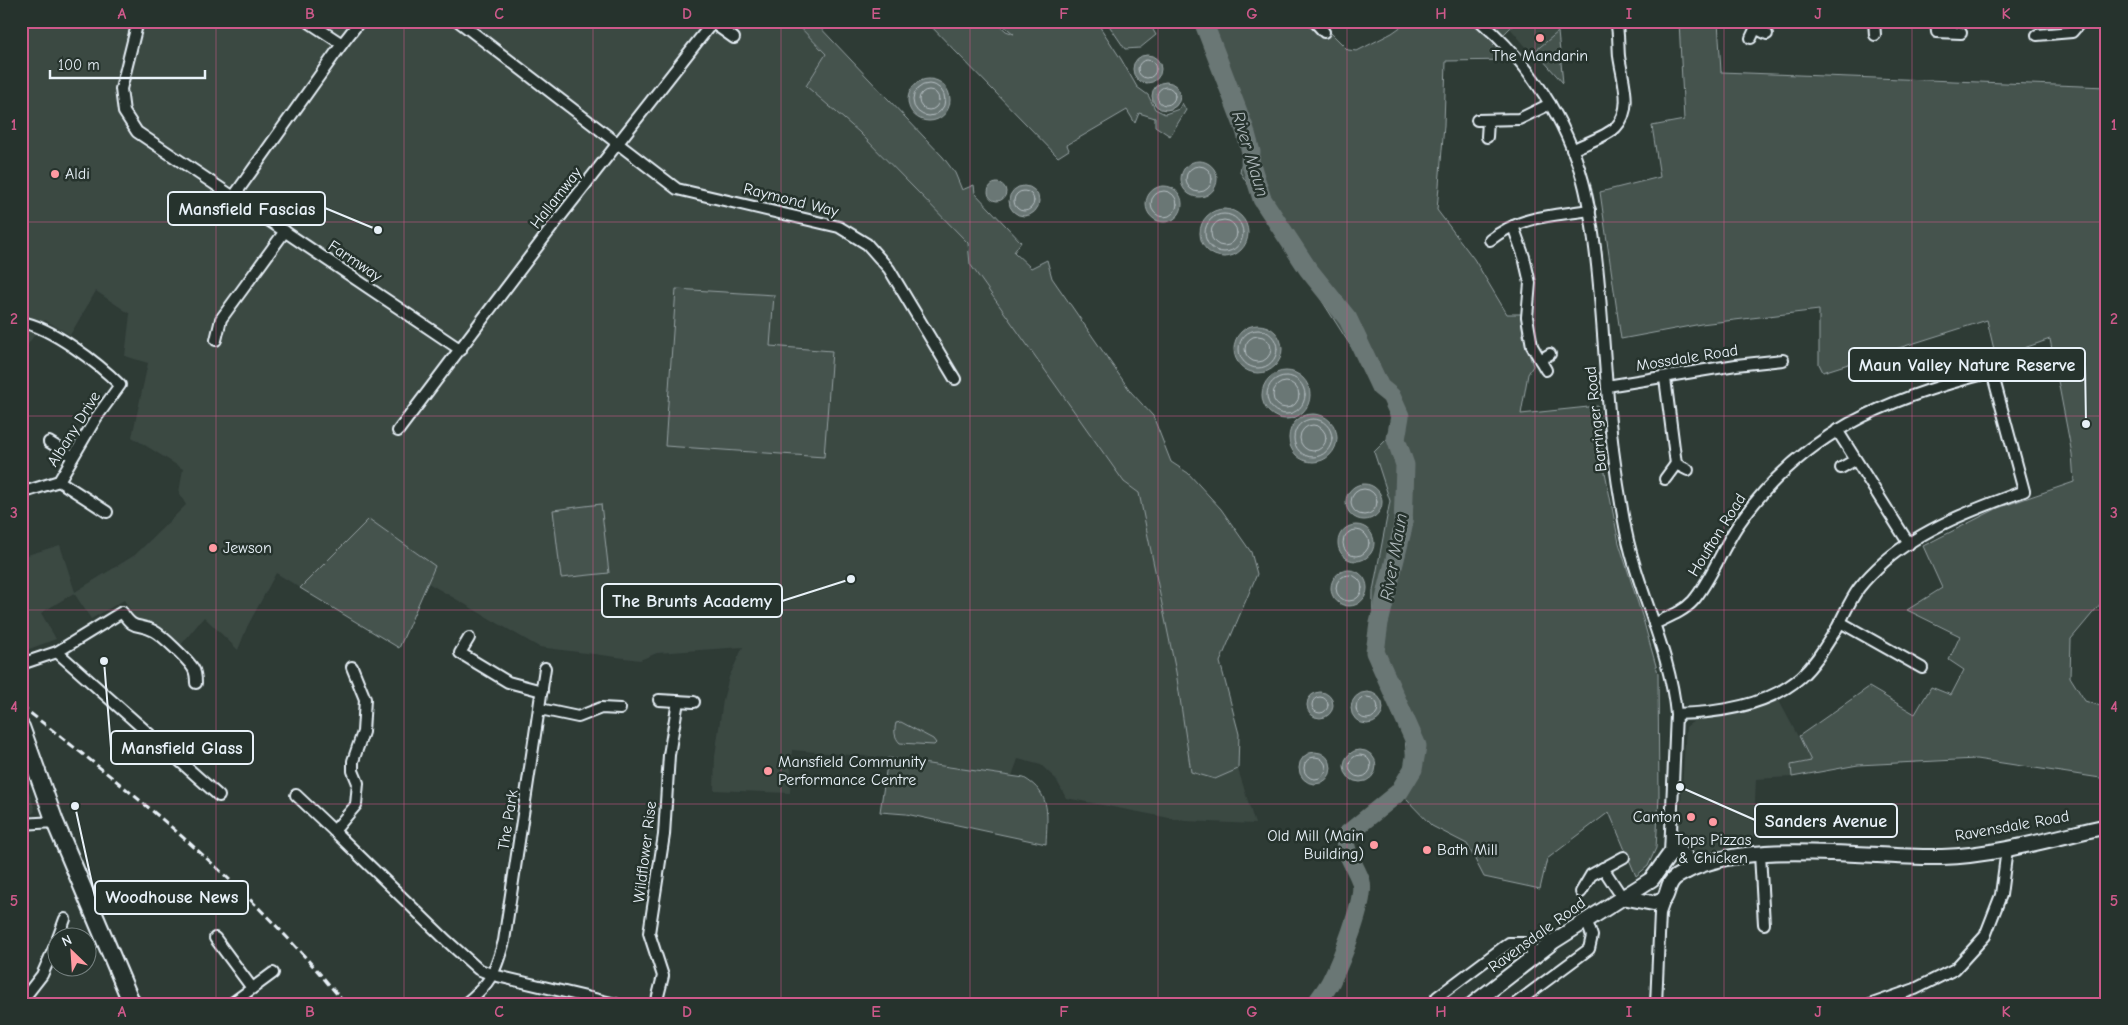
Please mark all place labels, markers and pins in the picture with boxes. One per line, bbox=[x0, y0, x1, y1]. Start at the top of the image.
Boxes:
marker: The Mandarin bbox=[1534, 32, 1546, 44]
place label: The Mandarin bbox=[1492, 47, 1588, 65]
place label: Aldi bbox=[65, 165, 90, 183]
marker: Aldi bbox=[49, 168, 61, 180]
callout: Mansfield Fascias bbox=[168, 192, 325, 225]
callout: Maun Valley Nature Reserve bbox=[1849, 348, 2085, 381]
place label: Jewson bbox=[223, 539, 272, 557]
marker: Jewson bbox=[207, 542, 219, 554]
callout: The Brunts Academy bbox=[602, 584, 782, 617]
callout: Mansfield Glass bbox=[111, 731, 253, 764]
place label: Mansfield Community Performance Centre bbox=[778, 753, 927, 789]
marker: Mansfield Community Performance Centre bbox=[762, 765, 774, 777]
callout: Sanders Avenue bbox=[1755, 804, 1897, 837]
place label: Canton bbox=[1633, 808, 1681, 826]
marker: Canton bbox=[1685, 811, 1697, 823]
marker: Tops Pizzas & Chicken bbox=[1707, 816, 1719, 828]
place label: Old Mill (Main Building) bbox=[1267, 827, 1364, 863]
place label: Tops Pizzas & Chicken bbox=[1675, 831, 1752, 867]
marker: Old Mill (Main Building) bbox=[1368, 839, 1380, 851]
place label: Bath Mill bbox=[1437, 841, 1498, 859]
marker: Bath Mill bbox=[1421, 844, 1433, 856]
callout: Woodhouse News bbox=[95, 881, 248, 914]

